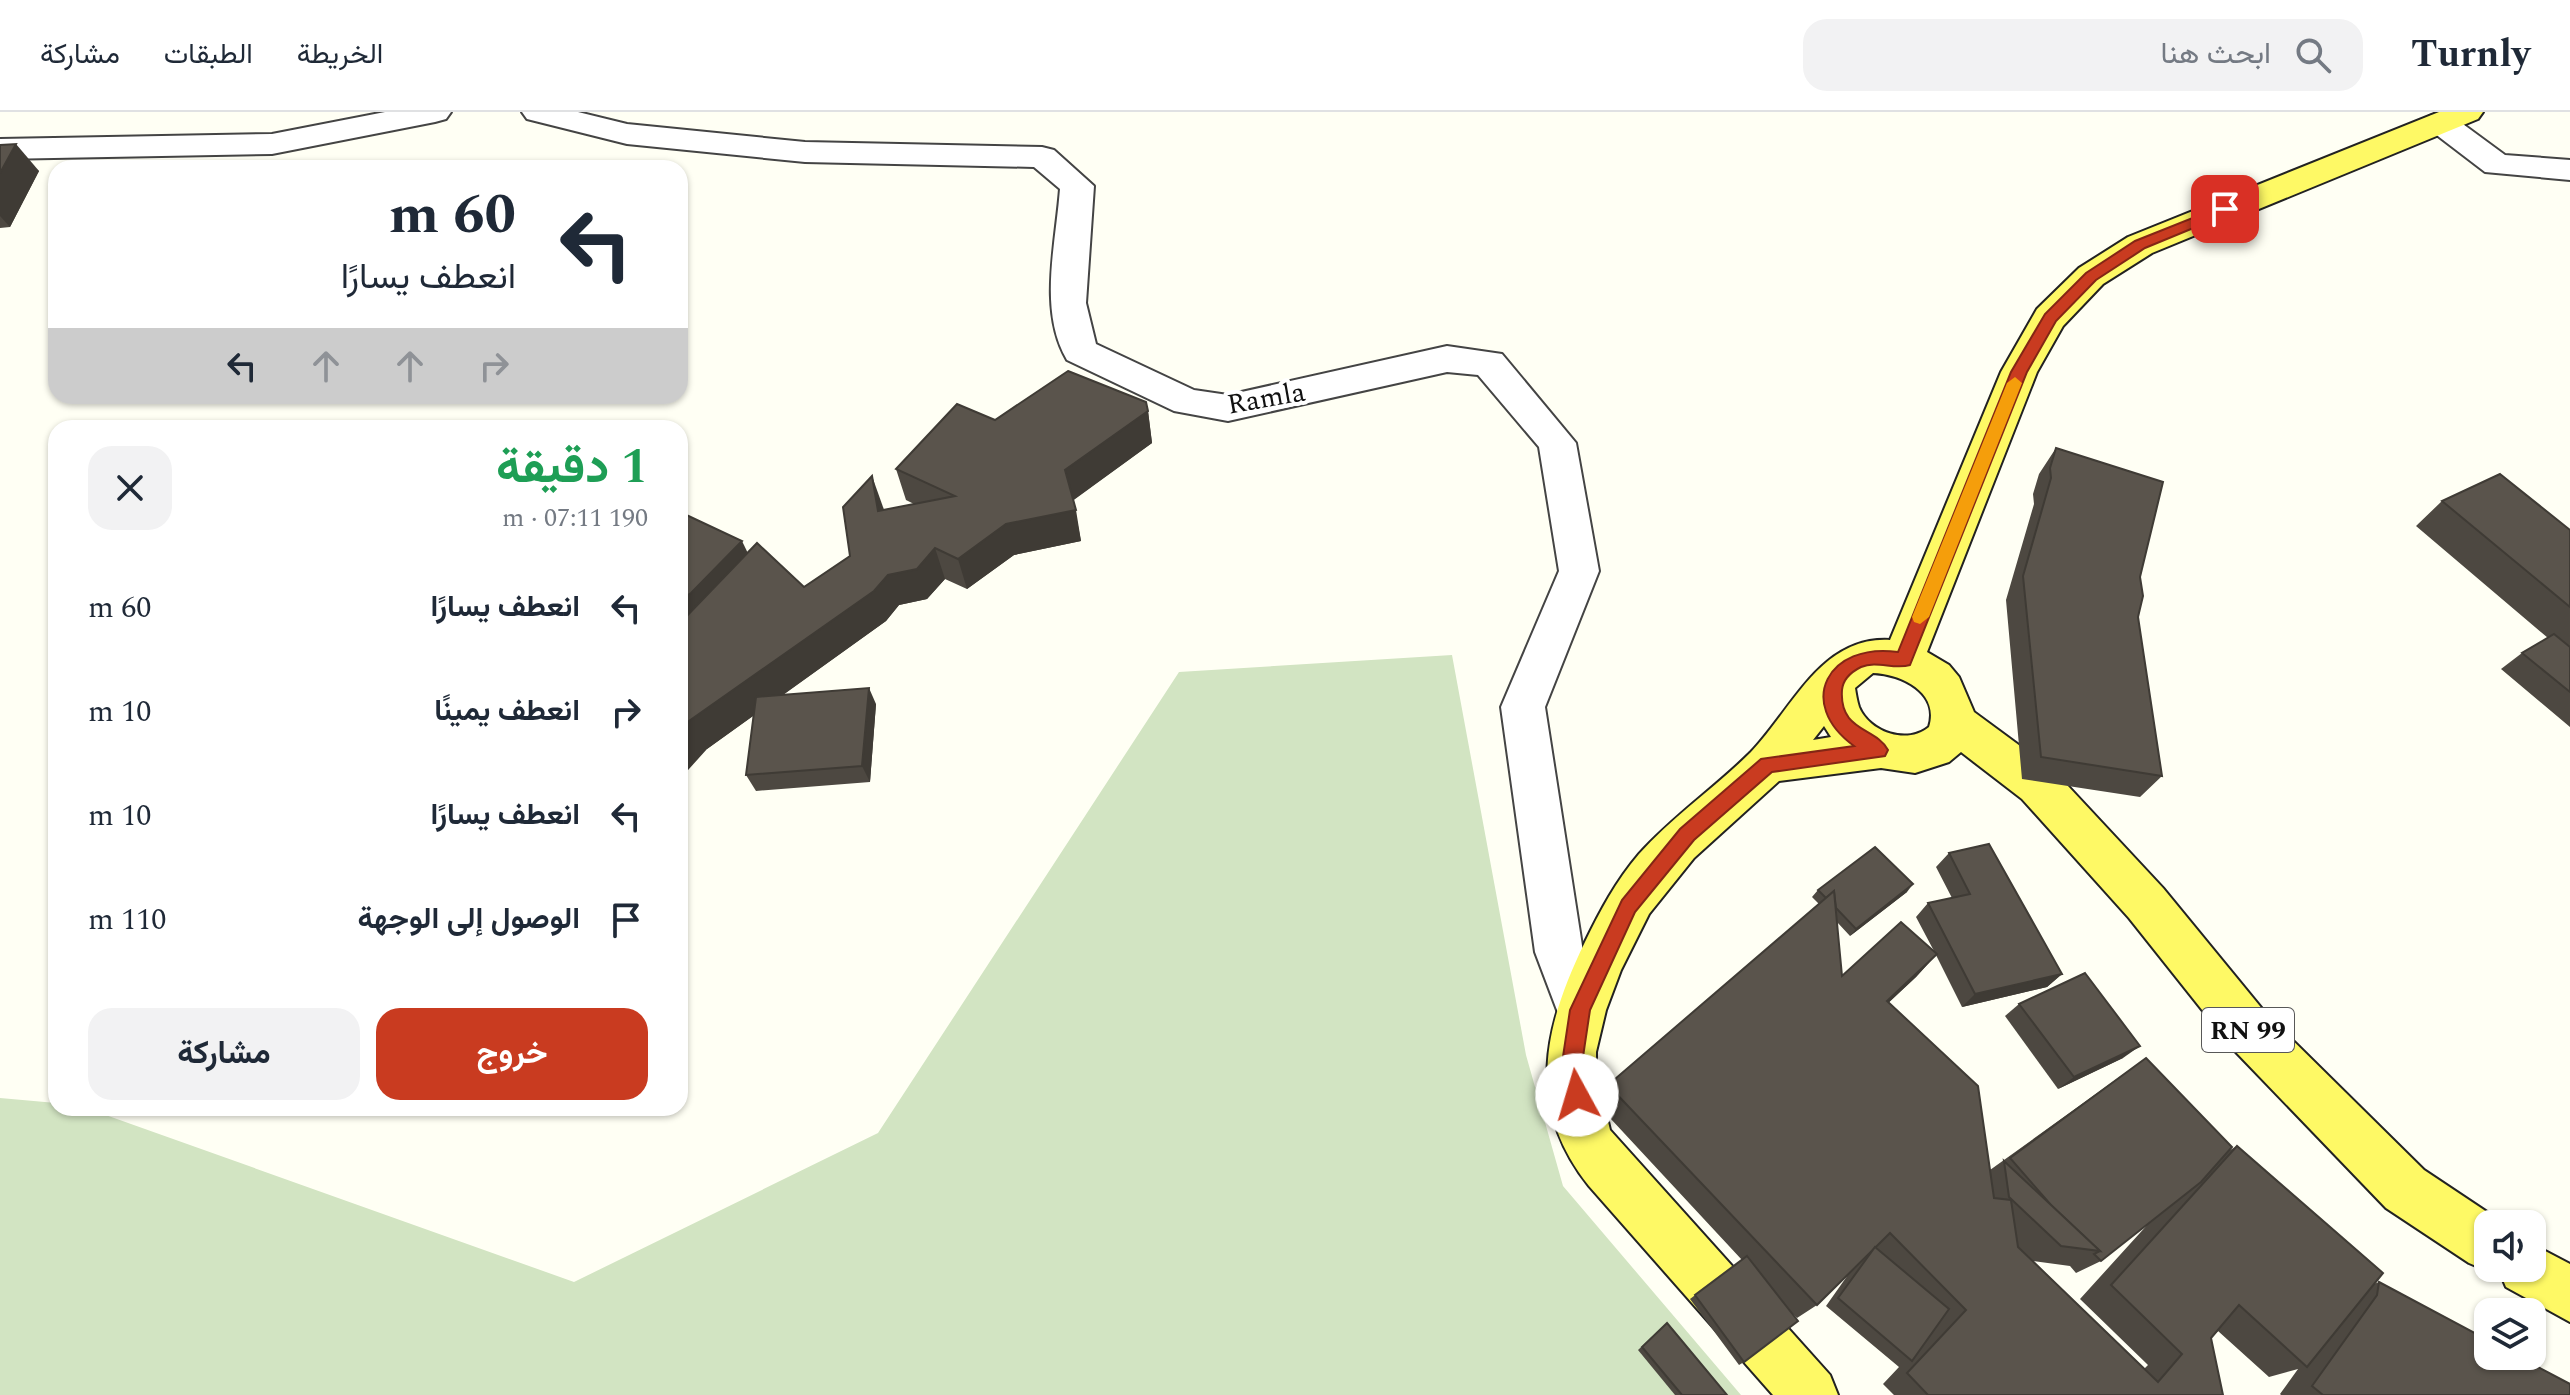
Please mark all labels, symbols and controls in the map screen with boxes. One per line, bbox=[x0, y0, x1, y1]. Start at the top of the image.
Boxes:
search box bbox=[1803, 19, 2363, 91]
text: Turnly bbox=[2411, 26, 2530, 84]
text: ابحث هنا bbox=[2161, 31, 2271, 77]
text: مشاركة bbox=[40, 33, 120, 76]
text: الطبقات bbox=[164, 33, 253, 76]
text: الخريطة bbox=[297, 33, 383, 76]
icon: search bbox=[2291, 33, 2335, 77]
text: 60 m bbox=[389, 173, 516, 258]
pin bbox=[2191, 175, 2259, 243]
icon: arrive bbox=[2203, 187, 2247, 231]
icon: left bbox=[544, 192, 648, 296]
text: انعطف يسارًا bbox=[341, 250, 516, 305]
icon: left bbox=[220, 344, 264, 388]
icon: ahead bbox=[304, 344, 348, 388]
icon: ahead bbox=[388, 344, 432, 388]
icon: right bbox=[472, 344, 516, 388]
street label: Ramla bbox=[1224, 370, 1309, 426]
text: 1 دقيقة bbox=[496, 431, 648, 504]
button: close bbox=[88, 446, 172, 530]
text: 190 m · 07:11 bbox=[502, 498, 648, 538]
text: انعطف يسارًا bbox=[431, 584, 580, 630]
text: 60 m bbox=[88, 585, 151, 631]
icon: left bbox=[604, 586, 648, 630]
text: انعطف يمينًا bbox=[434, 688, 580, 734]
text: 10 m bbox=[88, 689, 151, 735]
icon: right bbox=[604, 690, 648, 734]
text: انعطف يسارًا bbox=[431, 792, 580, 838]
text: 10 m bbox=[88, 793, 151, 839]
icon: left bbox=[604, 794, 648, 838]
text: الوصول إلى الوجهة bbox=[358, 896, 580, 942]
text: 110 m bbox=[88, 897, 166, 943]
icon: arrive bbox=[604, 898, 648, 942]
button: مشاركة bbox=[88, 1008, 360, 1100]
button: خروج bbox=[376, 1008, 648, 1100]
road number: RN 99 bbox=[2202, 1008, 2294, 1052]
position arrow bbox=[1535, 1053, 1619, 1137]
map controls bbox=[2474, 1210, 2546, 1370]
button: sound bbox=[2474, 1210, 2546, 1282]
button: layers bbox=[2474, 1298, 2546, 1370]

